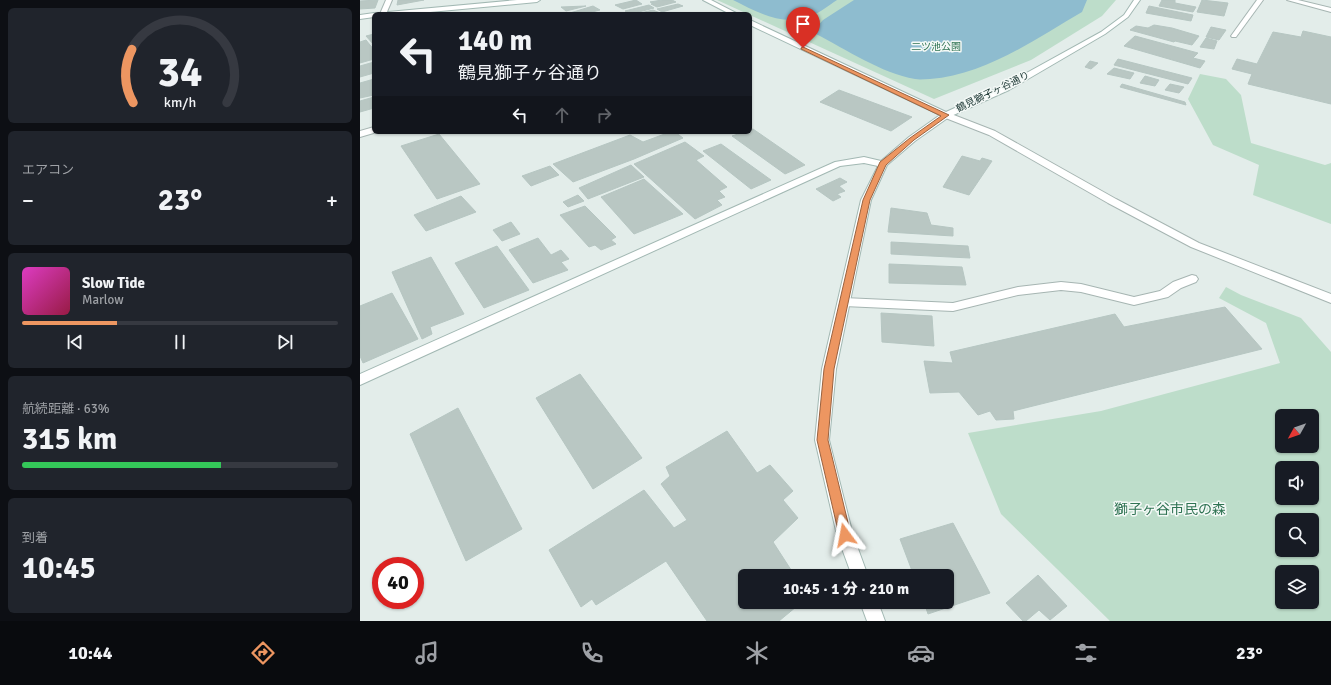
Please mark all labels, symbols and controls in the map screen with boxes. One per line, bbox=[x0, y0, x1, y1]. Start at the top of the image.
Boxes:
pin bbox=[786, 7.0, 820, 48]
icon: arrive bbox=[792, 13, 814, 35]
text: 140 m bbox=[458, 24, 532, 58]
icon: left bbox=[392, 28, 444, 80]
park label: 二ツ池公園 bbox=[911, 41, 961, 53]
text: 34 bbox=[158, 47, 202, 98]
text: 鶴見獅子ヶ谷通り bbox=[458, 62, 602, 84]
street label: 鶴見獅子ヶ谷通り bbox=[954, 69, 1032, 115]
text: km/h bbox=[164, 94, 196, 111]
icon: left bbox=[509, 104, 531, 126]
icon: ahead bbox=[551, 104, 573, 126]
icon: right bbox=[593, 104, 615, 126]
text: エアコン bbox=[22, 162, 74, 178]
text: 23° bbox=[158, 182, 202, 219]
text: − bbox=[22, 187, 34, 214]
text: + bbox=[326, 187, 338, 214]
text: Slow Tide bbox=[82, 274, 145, 292]
text: Marlow bbox=[82, 292, 124, 308]
icon: previous bbox=[64, 331, 86, 353]
icon: pause bbox=[169, 331, 191, 353]
icon: next bbox=[274, 331, 296, 353]
text: 航続距離 · 63% bbox=[22, 401, 110, 417]
north arrow bbox=[1275, 409, 1319, 453]
map controls bbox=[1275, 409, 1319, 609]
text: 315 km bbox=[22, 421, 117, 458]
button: sound bbox=[1275, 461, 1319, 505]
park label: 獅子ヶ谷市民の森 bbox=[1114, 501, 1226, 518]
button: search bbox=[1275, 513, 1319, 557]
position arrow bbox=[824, 514, 866, 556]
text: 到着 bbox=[22, 530, 48, 546]
text: 10:45 bbox=[22, 550, 96, 587]
speed limit sign: 40 bbox=[372, 557, 424, 609]
button: layers bbox=[1275, 565, 1319, 609]
text: 10:45 · 1 分 · 210 m bbox=[783, 580, 909, 598]
icon: directions bbox=[249, 639, 277, 667]
icon: music bbox=[413, 639, 441, 667]
icon: phone bbox=[578, 639, 606, 667]
icon: climate bbox=[743, 639, 771, 667]
icon: car bbox=[907, 639, 935, 667]
icon: filters bbox=[1072, 639, 1100, 667]
text: 10:44 bbox=[68, 642, 112, 664]
text: 23° bbox=[1236, 642, 1263, 664]

